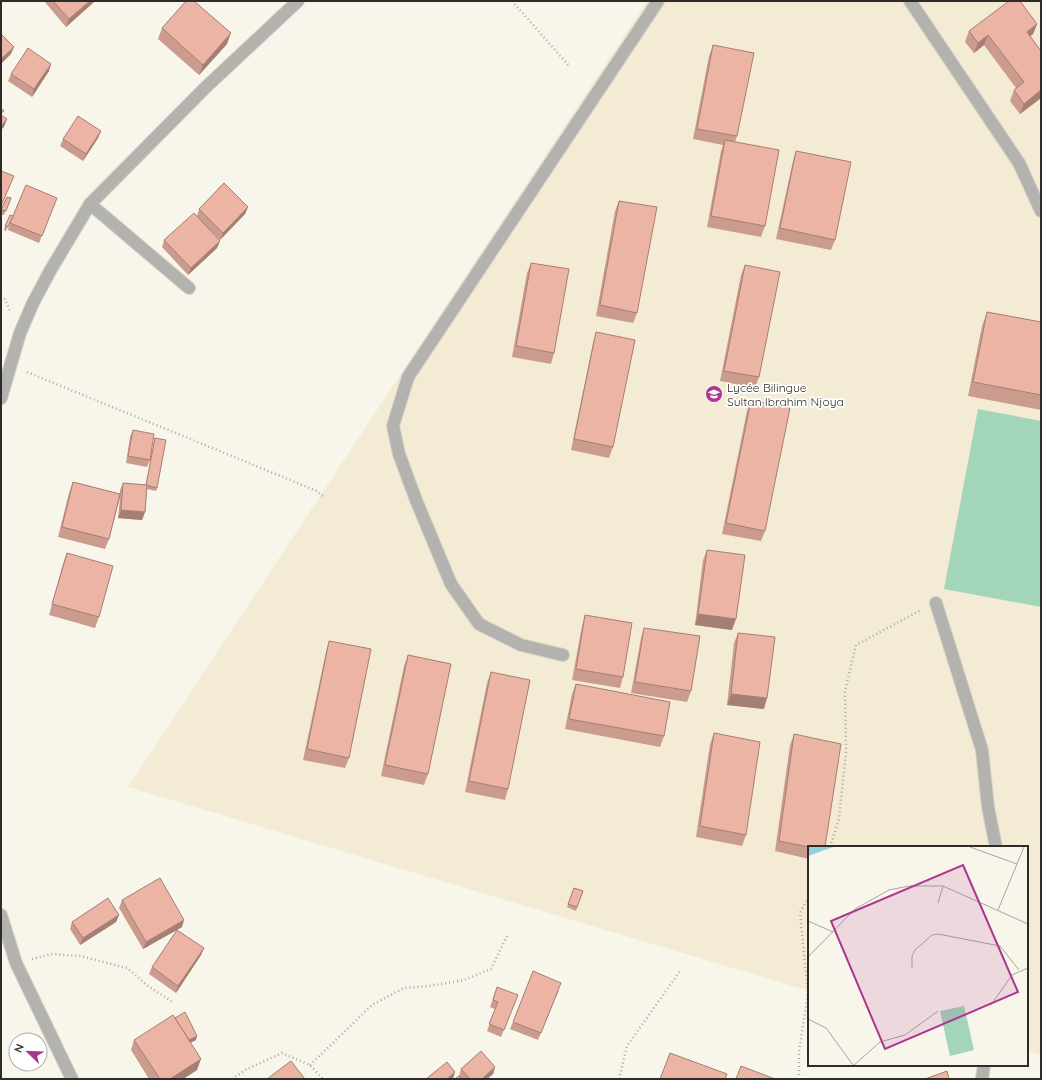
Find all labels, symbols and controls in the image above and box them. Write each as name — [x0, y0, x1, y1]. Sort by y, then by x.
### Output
place label: Lycée Bilingue Sultan Ibrahim Njoya — [727, 380, 844, 409]
school or university icon: Lycée Bilingue Sultan Ibrahim Njoya — [704, 384, 724, 404]
inset map — [808, 846, 1028, 1066]
north arrow — [8, 1032, 48, 1072]
text: N — [11, 1042, 27, 1055]

